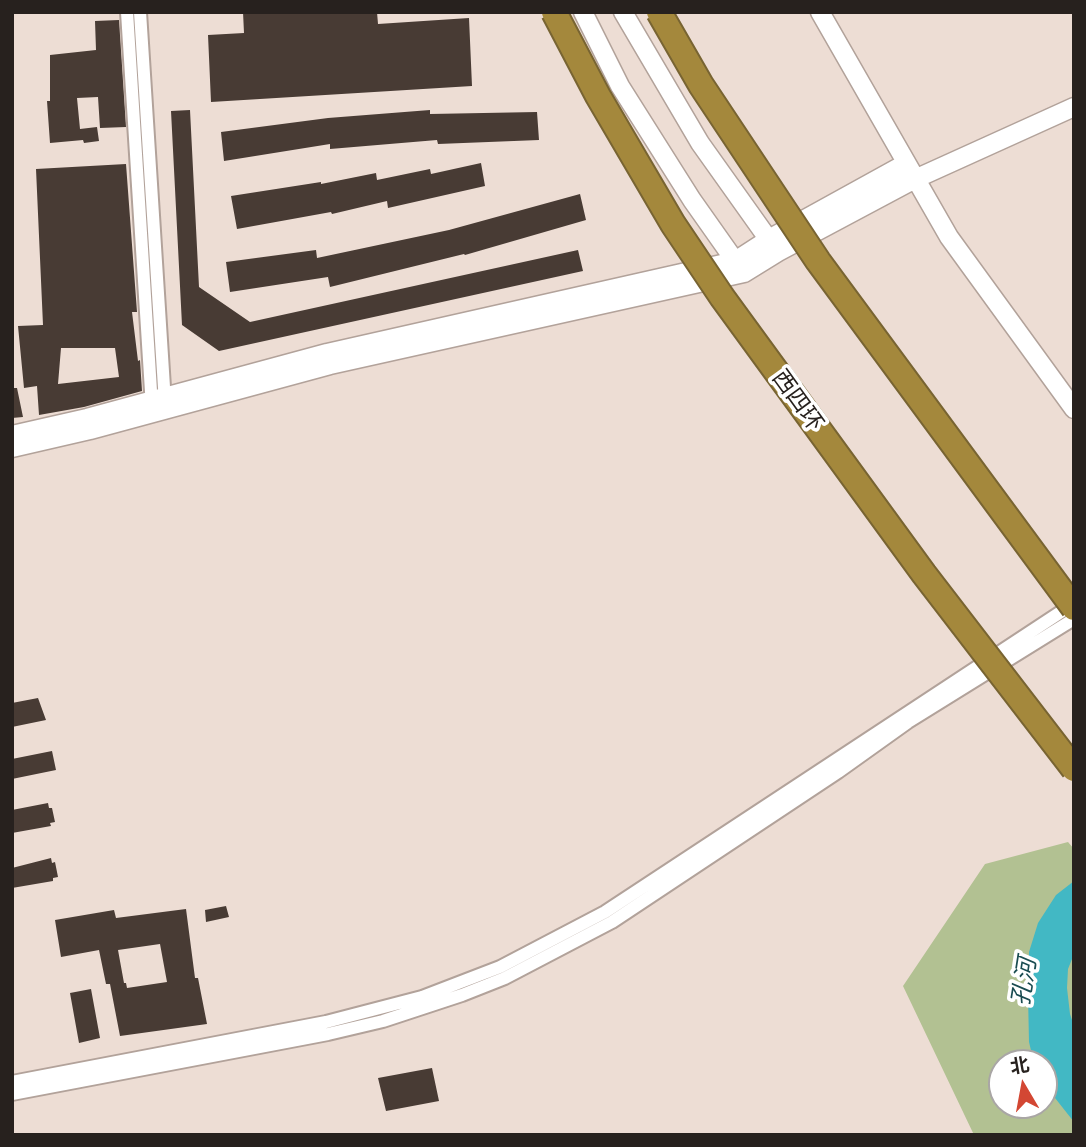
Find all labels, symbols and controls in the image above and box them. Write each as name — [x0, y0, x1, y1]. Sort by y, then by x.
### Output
street label: 西四环 — [766, 365, 828, 437]
water label: 孔河 — [1007, 956, 1043, 1008]
north arrow — [988, 1049, 1058, 1119]
text: 北 — [1008, 1052, 1031, 1079]

